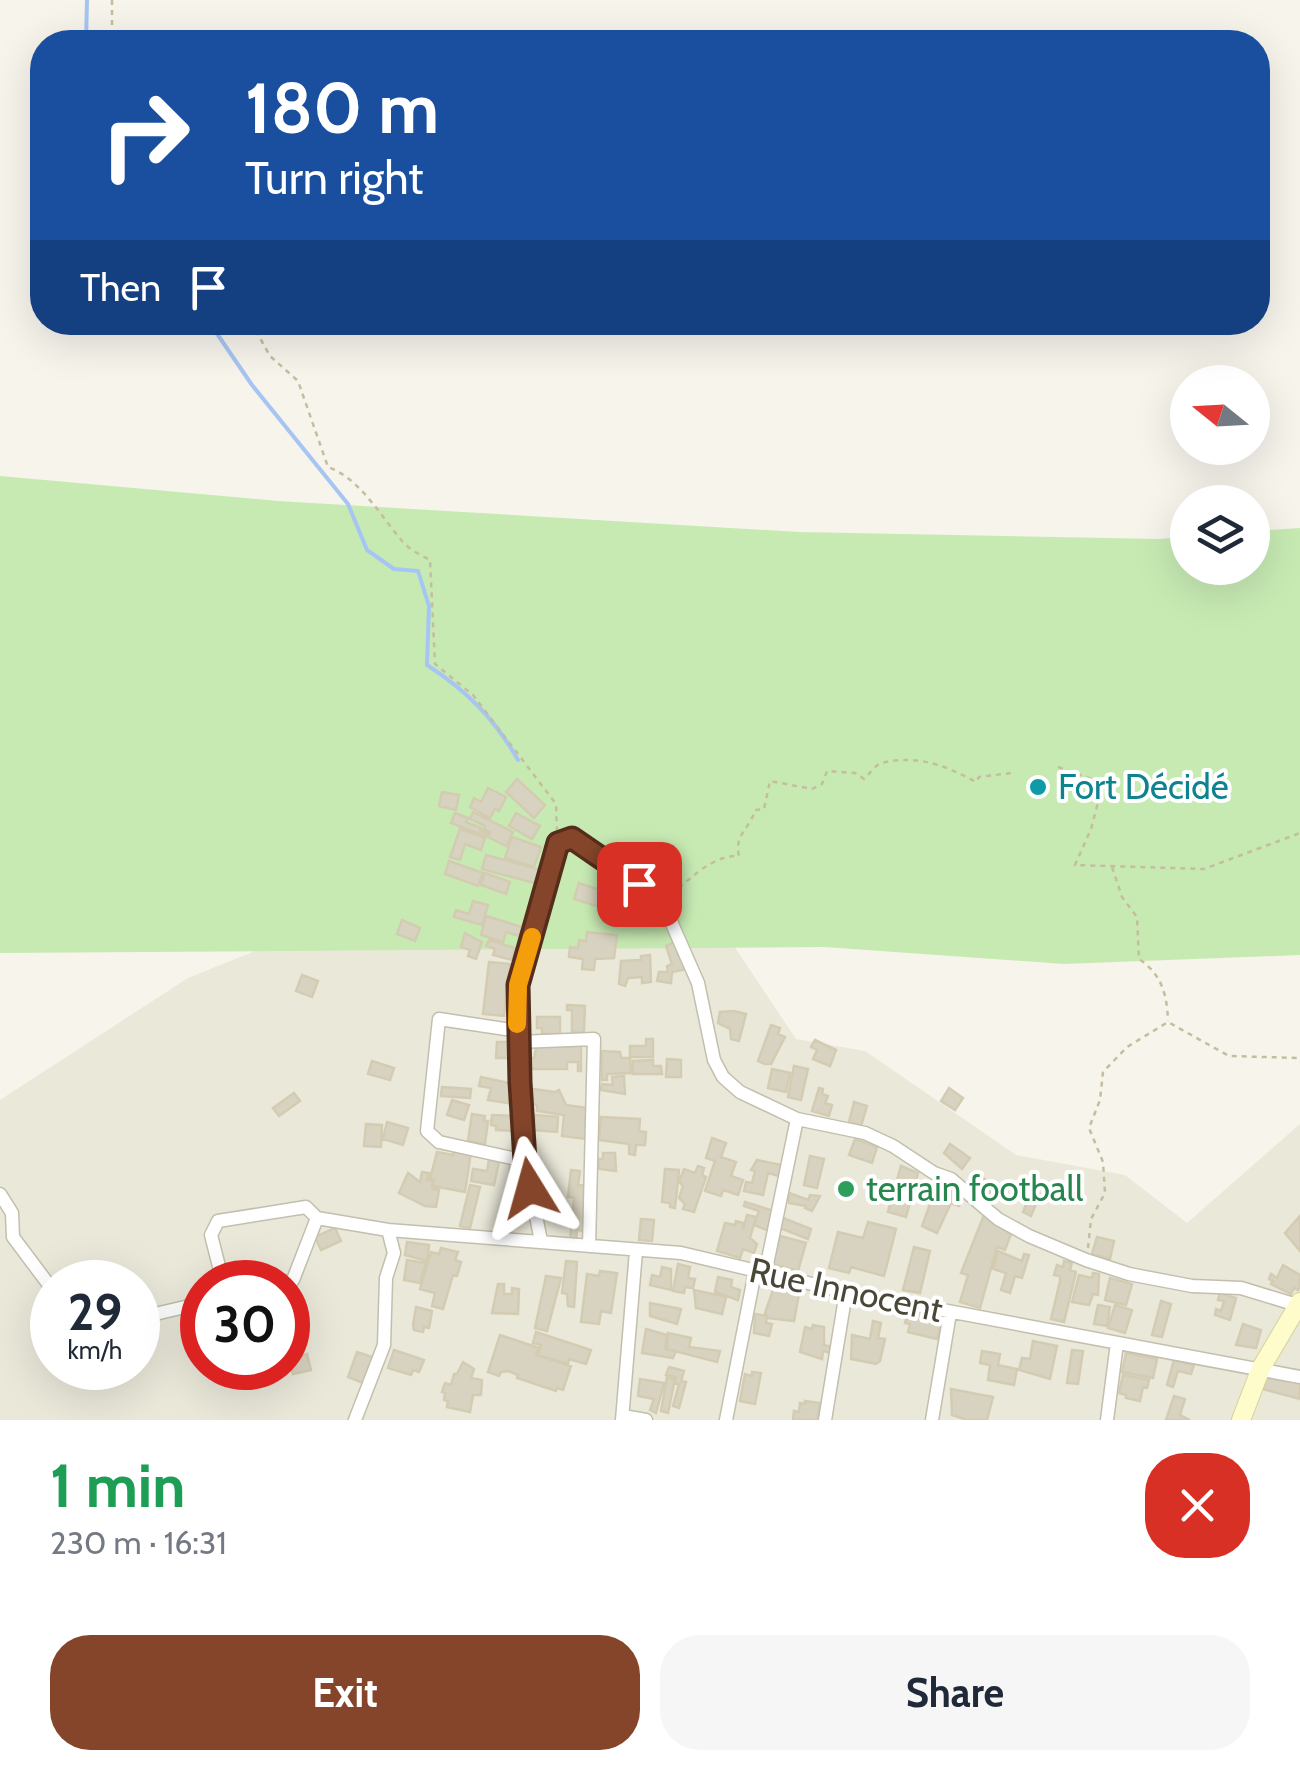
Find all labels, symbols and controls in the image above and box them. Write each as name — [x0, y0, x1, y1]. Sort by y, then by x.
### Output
text: 180 m — [245, 65, 439, 151]
icon: right — [80, 70, 210, 200]
text: Turn right — [245, 151, 424, 205]
icon: arrive — [181, 260, 236, 315]
text: Then — [80, 264, 161, 311]
north arrow — [1170, 365, 1270, 465]
map controls — [1170, 365, 1270, 585]
button: layers — [1170, 485, 1270, 585]
place label: Fort Décidé — [1058, 765, 1229, 808]
marker: Fort Décidé — [1027, 776, 1049, 798]
pin — [597, 842, 682, 927]
icon: arrive — [612, 857, 667, 912]
position arrow — [478, 1136, 582, 1240]
place label: terrain football — [866, 1167, 1084, 1210]
marker: terrain football — [835, 1178, 857, 1200]
street label: Rue Innocent — [746, 1248, 947, 1331]
speed limit sign: 30 — [180, 1260, 310, 1390]
text: 29 — [68, 1282, 122, 1343]
text: km/h — [68, 1335, 122, 1365]
text: 1 min — [50, 1449, 185, 1522]
button: close — [1145, 1453, 1250, 1558]
text: 230 m · 16:31 — [50, 1523, 227, 1562]
button: Exit — [50, 1635, 640, 1750]
button: Share — [660, 1635, 1250, 1750]

